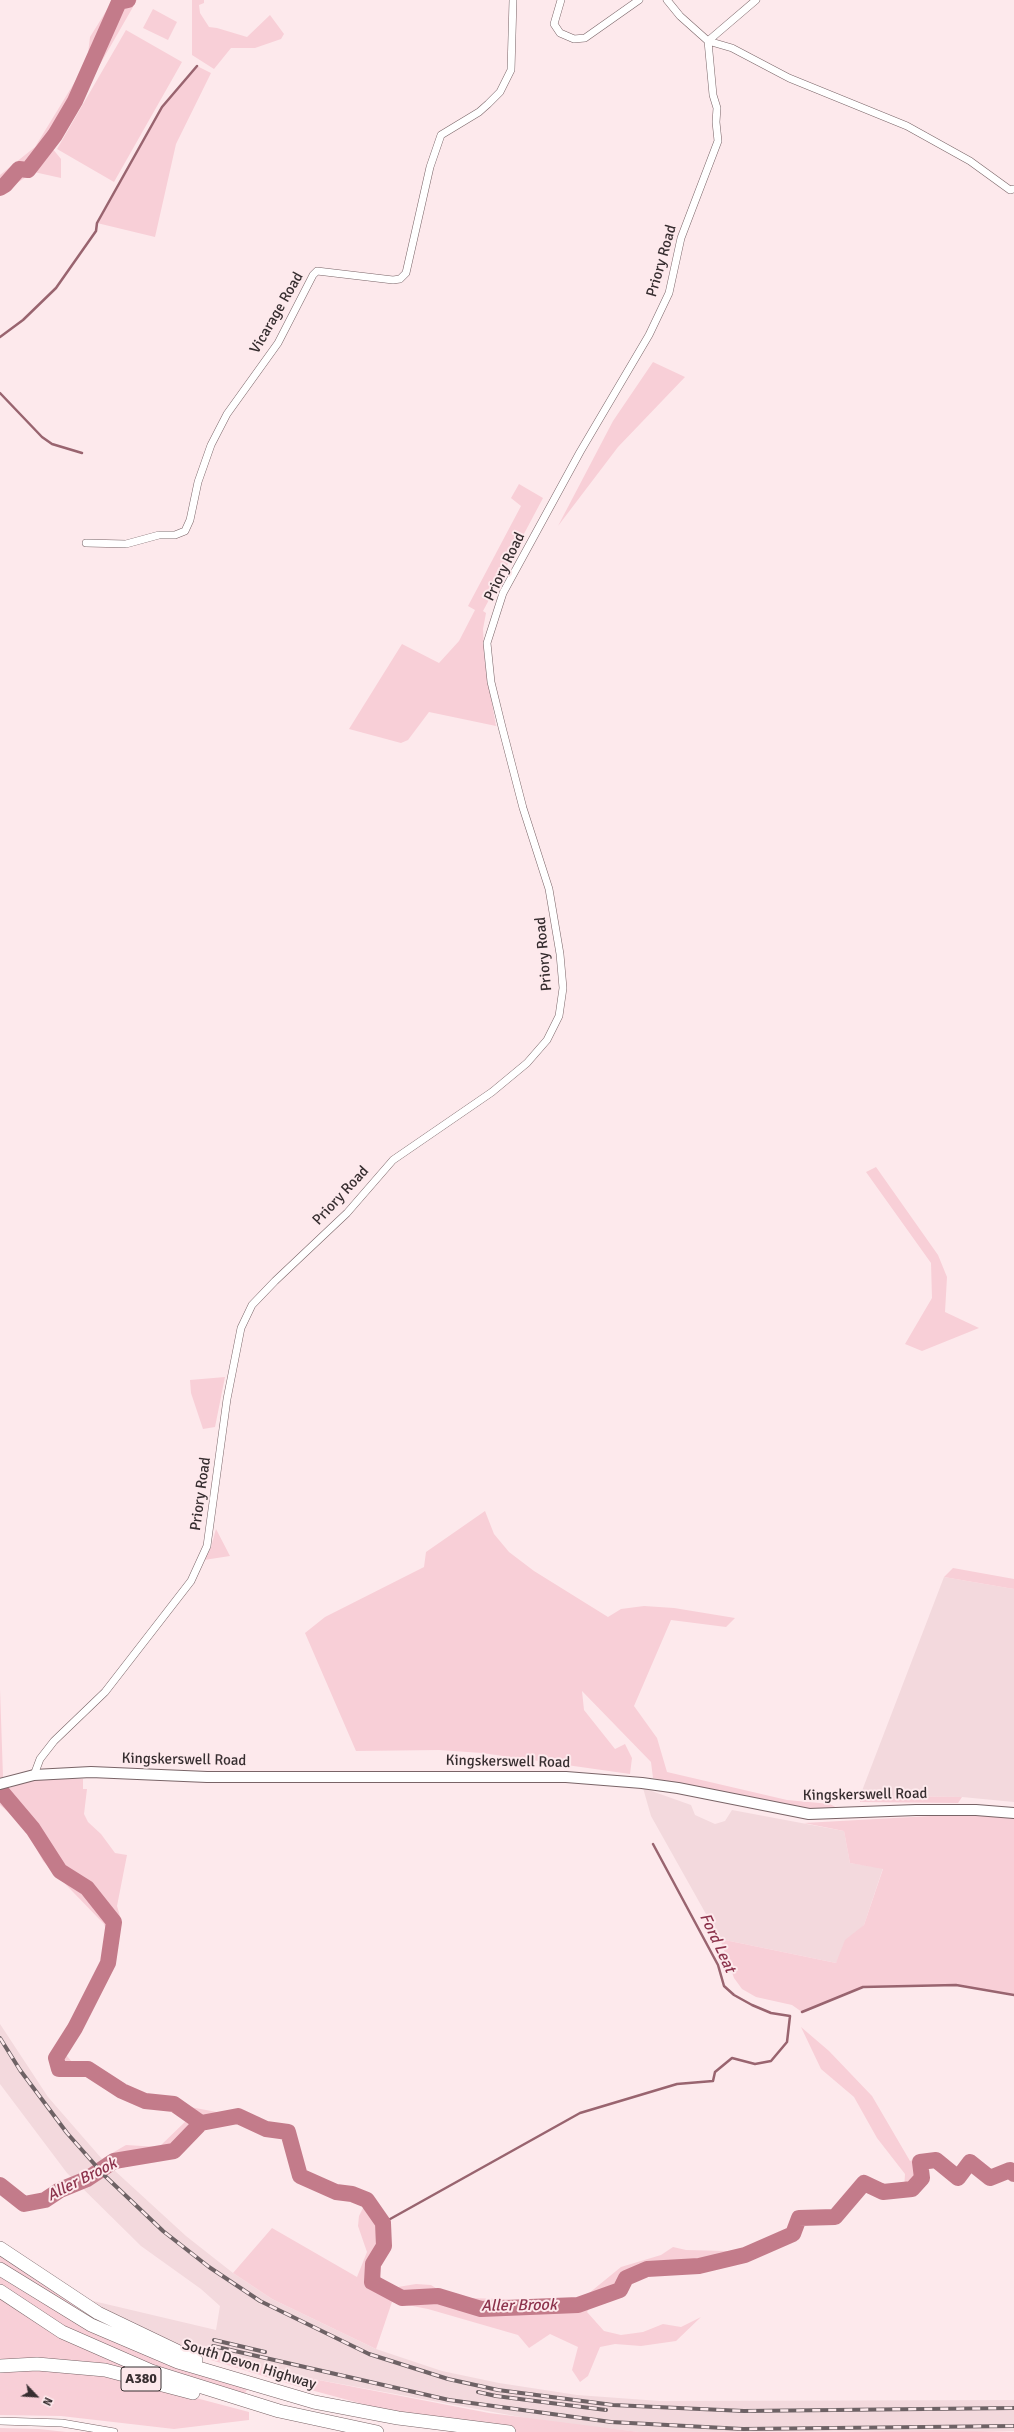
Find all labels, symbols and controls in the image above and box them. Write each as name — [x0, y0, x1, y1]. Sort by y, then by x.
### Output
street label: Priory Road — [643, 223, 681, 299]
street label: Vicarage Road — [246, 269, 308, 357]
street label: Priory Road — [481, 530, 529, 604]
street label: Priory Road — [532, 916, 556, 992]
street label: Priory Road — [309, 1163, 373, 1229]
street label: Priory Road — [187, 1456, 215, 1532]
street label: Kingskerswell Road — [122, 1750, 246, 1770]
street label: Kingskerswell Road — [446, 1752, 570, 1772]
street label: Kingskerswell Road — [803, 1785, 927, 1805]
water label: Ford Leat — [695, 1910, 739, 1976]
water label: Aller Brook — [44, 2154, 120, 2206]
water label: Aller Brook — [481, 2296, 557, 2316]
street label: South Devon Highway — [180, 2336, 318, 2394]
road number: A380 — [121, 2367, 161, 2391]
north arrow — [16, 2376, 56, 2416]
text: N — [40, 2395, 55, 2407]

